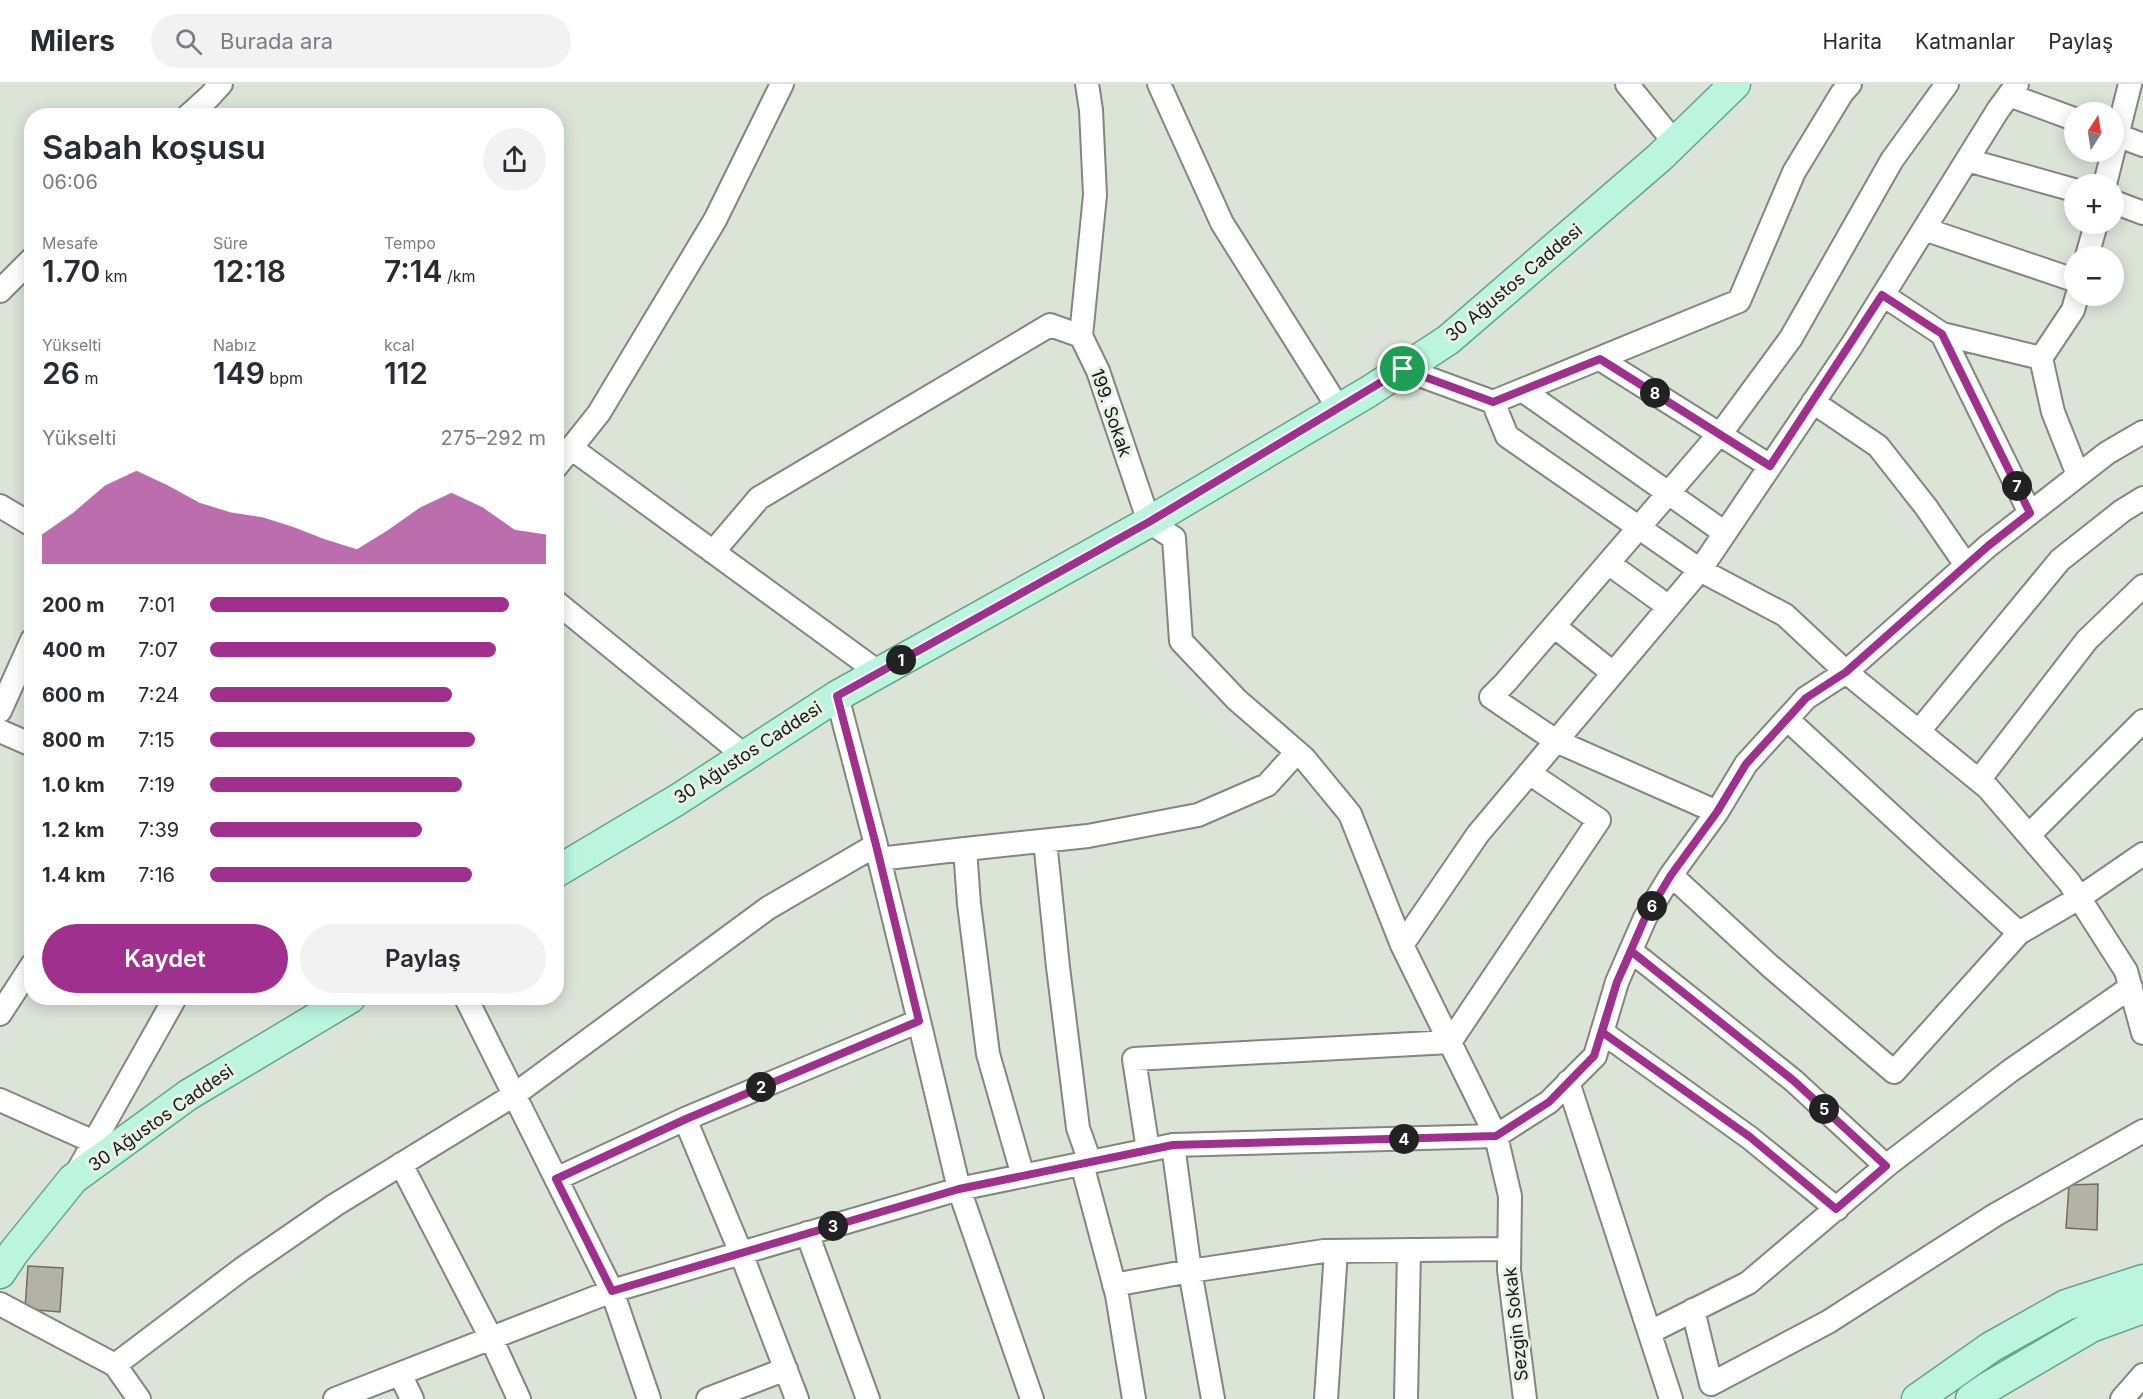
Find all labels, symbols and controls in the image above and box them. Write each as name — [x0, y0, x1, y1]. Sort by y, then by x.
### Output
search box — [151, 14, 571, 68]
text: Milers — [30, 24, 115, 58]
icon: search — [172, 25, 205, 58]
text: Burada ara — [220, 28, 333, 54]
text: Harita — [1823, 29, 1882, 54]
text: Katmanlar — [1915, 29, 2015, 54]
text: Paylaş — [2048, 29, 2113, 54]
north arrow — [2064, 102, 2124, 162]
map controls — [2064, 102, 2124, 306]
text: Sabah koşusu — [42, 127, 266, 167]
button: share — [483, 128, 546, 191]
text: 06:06 — [42, 170, 98, 194]
button: + — [2064, 174, 2124, 234]
street label: 30 Ağustos Caddesi — [1441, 219, 1586, 346]
text: Mesafe — [42, 233, 98, 253]
text: Süre — [213, 233, 248, 253]
text: Tempo — [384, 233, 436, 253]
button: − — [2064, 246, 2124, 306]
text: 1.70 — [42, 253, 100, 289]
text: 12:18 — [213, 253, 286, 289]
text: 7:14 — [384, 253, 443, 289]
text: km — [100, 266, 128, 286]
text: /km — [443, 266, 476, 286]
text: Yükselti — [42, 335, 101, 355]
text: Nabız — [213, 335, 257, 355]
text: kcal — [384, 335, 415, 355]
pin — [1377, 343, 1428, 394]
icon: arrive — [1386, 352, 1419, 385]
text: 26 — [42, 355, 80, 391]
text: 149 — [213, 355, 265, 391]
text: 112 — [384, 355, 428, 391]
street label: 199. Sokak — [1087, 366, 1136, 460]
text: m — [80, 368, 98, 388]
text: bpm — [265, 368, 303, 388]
pin: 8 — [1640, 378, 1670, 408]
text: 8 — [1650, 383, 1660, 403]
text: Yükselti — [42, 426, 116, 450]
text: 275–292 m — [441, 426, 546, 450]
pin: 7 — [2002, 471, 2032, 501]
text: 7 — [2012, 476, 2022, 496]
text: 200 m — [42, 593, 105, 617]
text: 7:01 — [138, 593, 175, 617]
text: 400 m — [42, 638, 106, 662]
text: 7:07 — [138, 638, 178, 662]
pin: 1 — [886, 645, 916, 675]
text: 1 — [898, 650, 904, 670]
text: 600 m — [42, 683, 105, 707]
text: 7:24 — [138, 683, 179, 707]
street label: 30 Ağustos Caddesi — [670, 697, 826, 808]
text: 800 m — [42, 728, 105, 752]
text: 7:15 — [138, 728, 175, 752]
text: 1.0 km — [42, 773, 105, 797]
text: 7:19 — [138, 773, 175, 797]
text: 1.2 km — [42, 818, 105, 842]
text: 7:39 — [138, 818, 179, 842]
text: 1.4 km — [42, 863, 105, 887]
text: 7:16 — [138, 863, 175, 887]
pin: 6 — [1637, 891, 1667, 921]
text: 6 — [1647, 896, 1657, 916]
button: Kaydet — [42, 924, 288, 993]
button: Paylaş — [300, 924, 546, 993]
street label: 30 Ağustos Caddesi — [84, 1060, 237, 1175]
pin: 2 — [746, 1072, 776, 1102]
text: 2 — [756, 1077, 766, 1097]
pin: 5 — [1809, 1094, 1839, 1124]
text: 5 — [1819, 1099, 1829, 1119]
pin: 4 — [1389, 1124, 1419, 1154]
text: 4 — [1399, 1129, 1409, 1149]
pin: 3 — [818, 1211, 848, 1241]
text: 3 — [828, 1216, 838, 1236]
street label: Sezgin Sokak — [1499, 1266, 1532, 1382]

